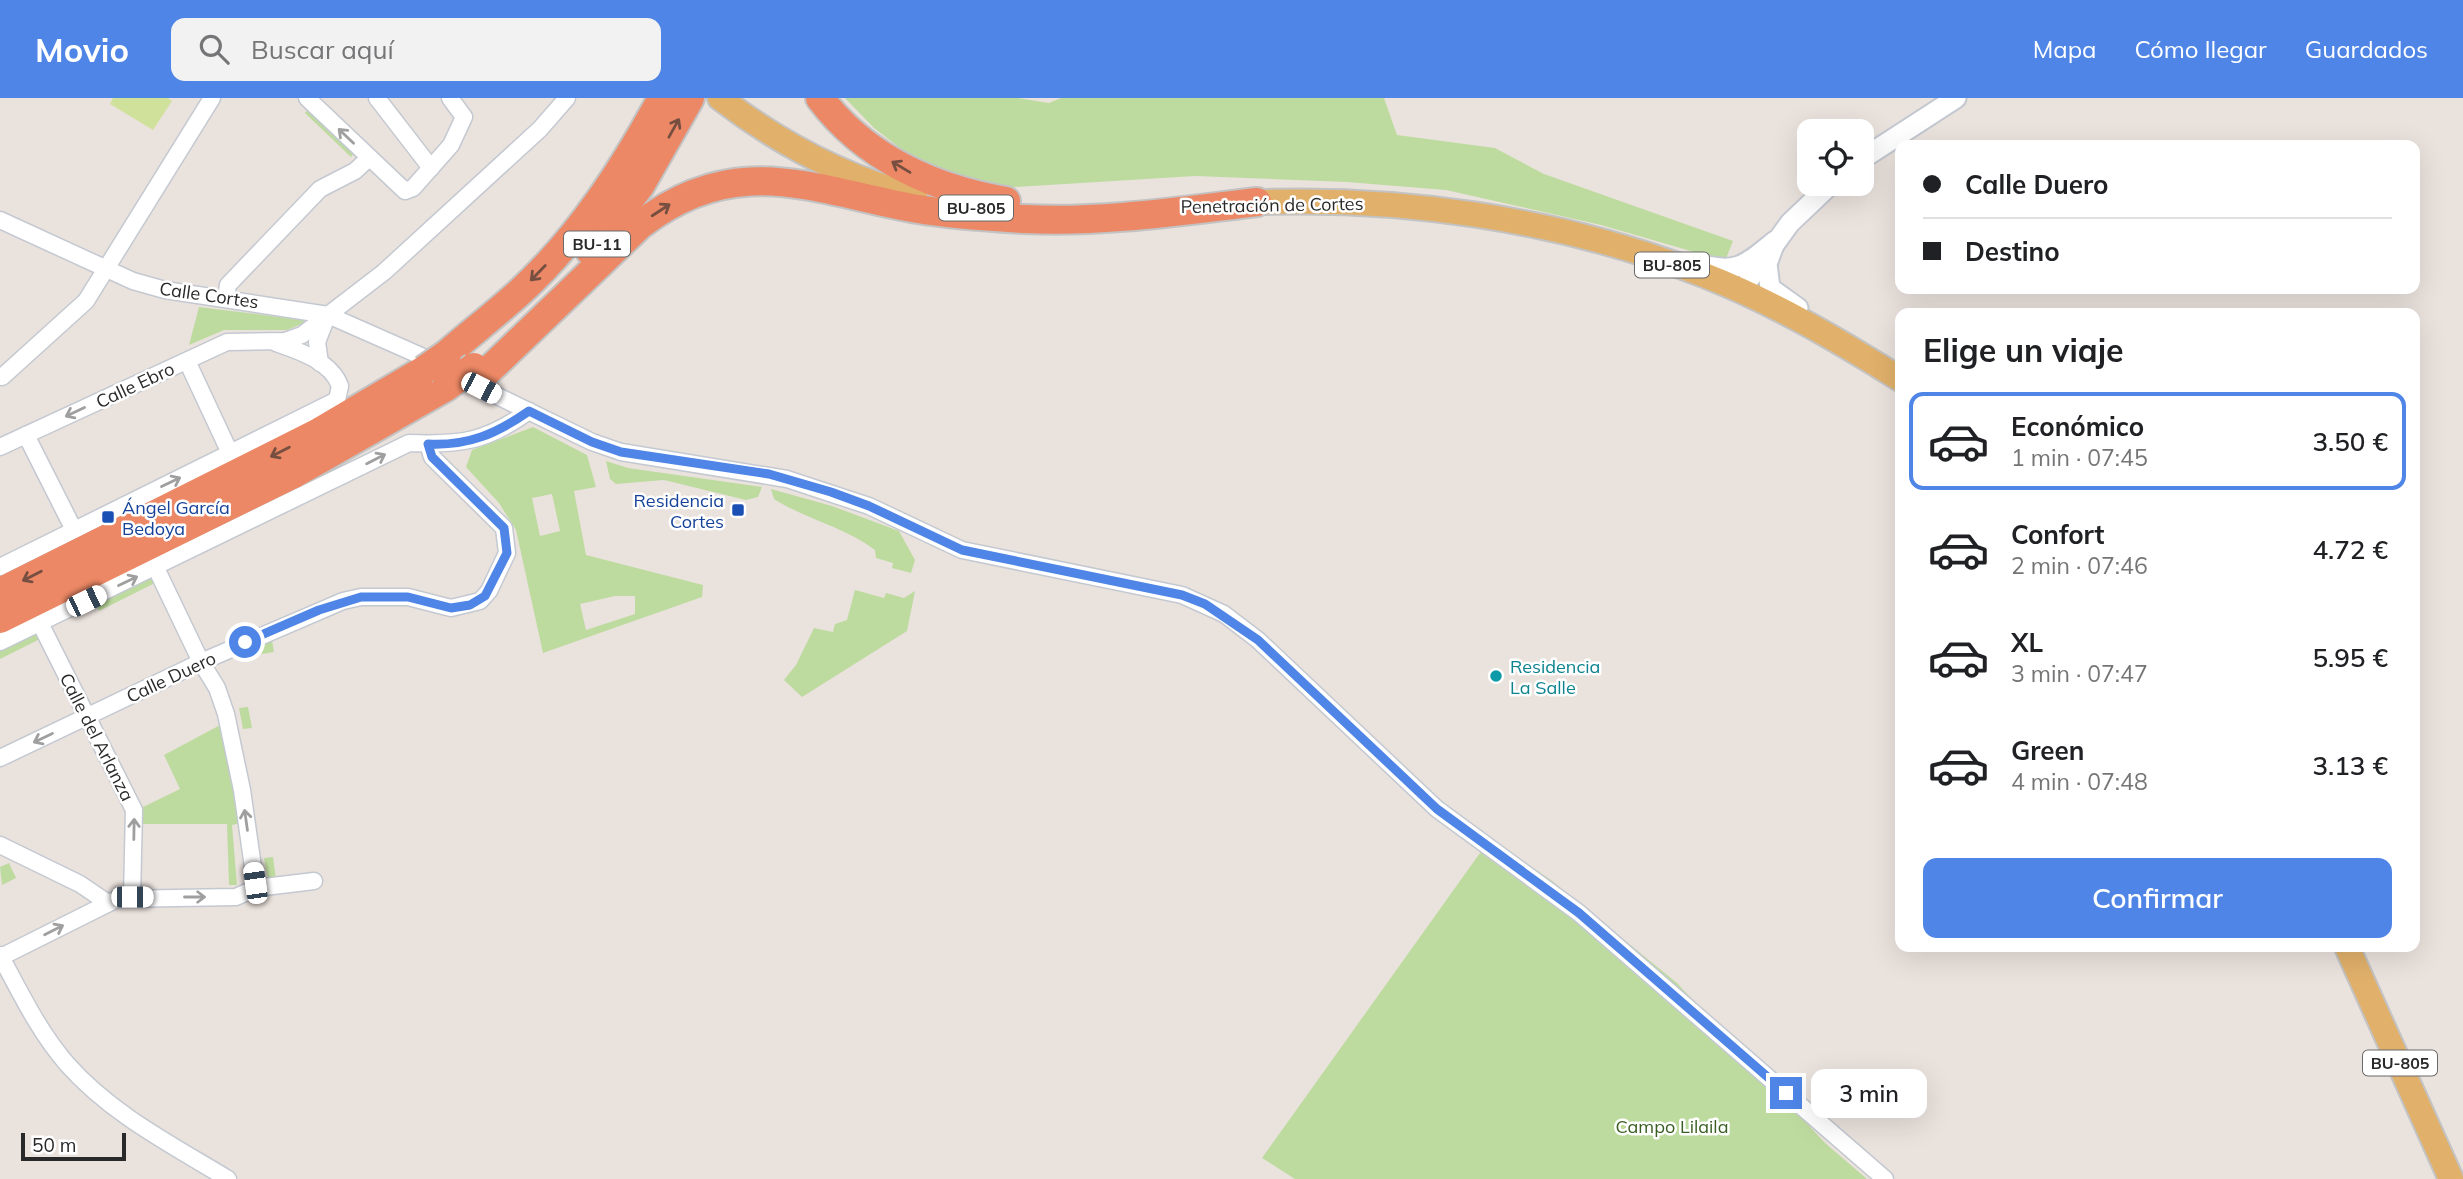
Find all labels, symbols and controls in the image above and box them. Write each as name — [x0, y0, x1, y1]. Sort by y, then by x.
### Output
search box — [171, 18, 661, 81]
text: Movio — [35, 29, 129, 70]
icon: search — [195, 30, 233, 68]
text: Buscar aquí — [251, 33, 394, 66]
text: Mapa — [2033, 34, 2096, 64]
text: Cómo llegar — [2134, 34, 2267, 64]
text: Guardados — [2305, 34, 2428, 64]
one-way arrow — [668, 118, 681, 139]
map controls — [1797, 119, 1874, 196]
button: locate — [1797, 119, 1874, 196]
one-way arrow — [338, 127, 355, 144]
one-way arrow — [892, 160, 912, 174]
text: Calle Duero — [1965, 168, 2108, 201]
street label: Penetración de Cortes — [1180, 192, 1364, 218]
road number: BU-805 — [939, 195, 1013, 220]
one-way arrow — [651, 203, 670, 218]
road number: BU-11 — [564, 232, 630, 256]
text: Destino — [1965, 235, 2060, 268]
road number: BU-805 — [1635, 252, 1709, 278]
one-way arrow — [530, 265, 547, 282]
street label: Calle Cortes — [158, 277, 260, 313]
text: Elige un viaje — [1923, 330, 2124, 370]
street label: Calle Ebro — [92, 357, 178, 413]
car — [458, 369, 505, 407]
one-way arrow — [65, 406, 86, 420]
icon: car — [1927, 410, 1990, 473]
text: Económico — [2011, 410, 2144, 443]
text: 3.50 € — [2312, 425, 2388, 458]
text: 1 min · 07:45 — [2011, 443, 2148, 472]
one-way arrow — [270, 446, 291, 460]
one-way arrow — [365, 452, 386, 466]
one-way arrow — [160, 474, 181, 488]
place label: Residencia Cortes — [634, 489, 724, 533]
place label: Ángel García Bedoya — [122, 496, 230, 540]
marker: Residencia Cortes — [730, 502, 746, 518]
marker: Ángel García Bedoya — [100, 509, 116, 525]
icon: car — [1927, 518, 1990, 581]
text: Confort — [2011, 518, 2104, 551]
text: 4.72 € — [2312, 533, 2388, 566]
text: 2 min · 07:46 — [2011, 551, 2148, 580]
one-way arrow — [22, 570, 43, 584]
one-way arrow — [117, 574, 138, 587]
car — [63, 582, 110, 620]
route start — [229, 626, 261, 658]
icon: car — [1927, 626, 1990, 689]
text: XL — [2011, 626, 2043, 659]
text: 5.95 € — [2312, 641, 2388, 674]
street label: Calle Duero — [123, 646, 219, 708]
place label: Residencia La Salle — [1510, 655, 1600, 699]
text: 3 min · 07:47 — [2011, 659, 2148, 688]
marker: Residencia La Salle — [1488, 668, 1504, 684]
street label: Calle del Arlanza — [55, 669, 139, 805]
one-way arrow — [33, 731, 54, 745]
icon: car — [1927, 734, 1990, 797]
text: Green — [2011, 734, 2084, 767]
text: 3.13 € — [2312, 749, 2388, 782]
text: 4 min · 07:48 — [2011, 767, 2148, 796]
one-way arrow — [239, 809, 252, 832]
one-way arrow — [127, 818, 140, 841]
button: Confirmar — [1923, 858, 2392, 938]
car — [242, 861, 269, 905]
car — [112, 887, 154, 908]
one-way arrow — [183, 890, 206, 904]
one-way arrow — [44, 923, 64, 937]
road number: BU-805 — [2363, 1051, 2437, 1076]
callout: 3 min — [1810, 1068, 1926, 1118]
route end — [1770, 1077, 1802, 1109]
text: 3 min — [1839, 1079, 1899, 1108]
park label: Campo Lilaila — [1616, 1115, 1728, 1138]
scale bar — [21, 1130, 126, 1162]
text: 50 m — [32, 1133, 76, 1157]

